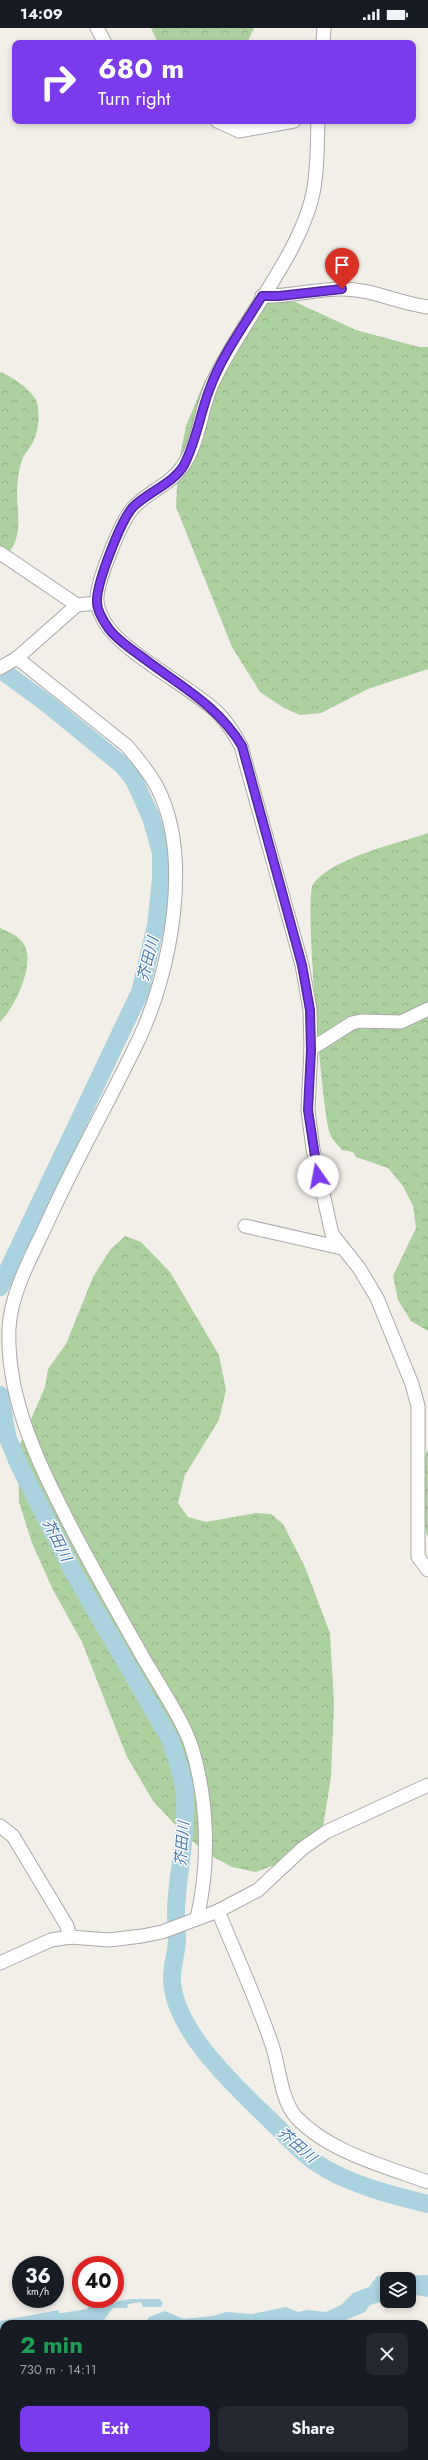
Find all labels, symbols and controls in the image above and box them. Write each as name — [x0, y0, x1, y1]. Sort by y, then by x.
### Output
text: 14:09 — [20, 3, 63, 25]
text: 680 m — [98, 48, 184, 89]
icon: right — [32, 56, 84, 108]
text: Turn right — [98, 86, 170, 112]
pin — [325, 248, 359, 289]
icon: arrive — [331, 254, 353, 276]
water label: 芥田川 — [132, 933, 165, 984]
position arrow — [297, 1155, 339, 1197]
water label: 芥田川 — [37, 1515, 78, 1567]
water label: 芥田川 — [169, 1819, 195, 1867]
water label: 芥田川 — [273, 2122, 323, 2169]
speed limit sign: 40 — [72, 2256, 124, 2308]
text: 36 — [25, 2262, 51, 2291]
map controls — [380, 2272, 416, 2308]
button: layers — [380, 2272, 416, 2308]
text: km/h — [27, 2284, 49, 2299]
text: 2 min — [20, 2327, 83, 2362]
button: close — [366, 2333, 408, 2375]
text: 730 m · 14:11 — [20, 2360, 97, 2379]
button: Exit — [20, 2406, 210, 2452]
button: Share — [218, 2406, 408, 2452]

